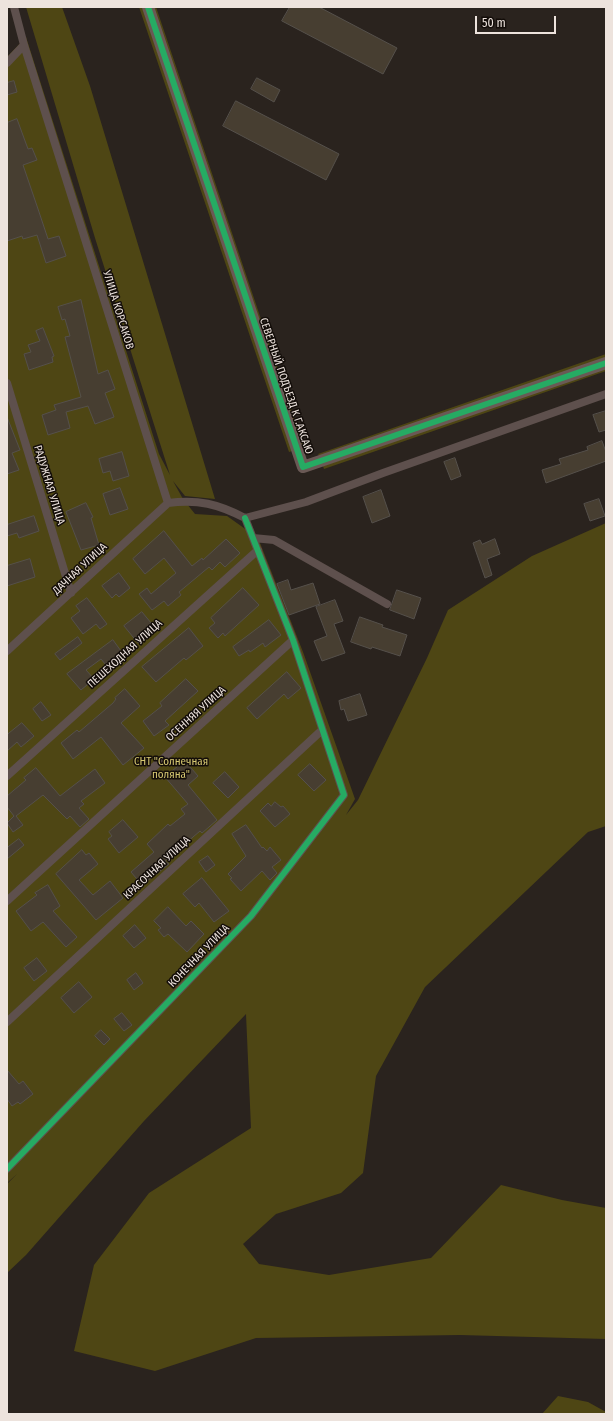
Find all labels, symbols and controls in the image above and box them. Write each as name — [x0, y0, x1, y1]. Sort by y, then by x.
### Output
scale bar — [477, 8, 558, 34]
text: 50 m — [482, 16, 506, 30]
street label: УЛИЦА КОРСАКОВ — [100, 269, 136, 351]
street label: СЕВЕРНЫЙ ПОДЪЕЗД К Г.АКСАЮ — [256, 316, 316, 456]
street label: РАДУЖНАЯ УЛИЦА — [31, 444, 67, 526]
street label: ДАЧНАЯ УЛИЦА — [50, 541, 110, 597]
street label: ПЕШЕХОДНАЯ УЛИЦА — [85, 617, 165, 691]
street label: ОСЕННЯЯ УЛИЦА — [163, 684, 229, 744]
park label: СНТ "Солнечная поляна" — [134, 755, 208, 781]
street label: КРАСОЧНАЯ УЛИЦА — [121, 834, 193, 902]
street label: КОНЕЧНАЯ УЛИЦА — [166, 922, 232, 990]

